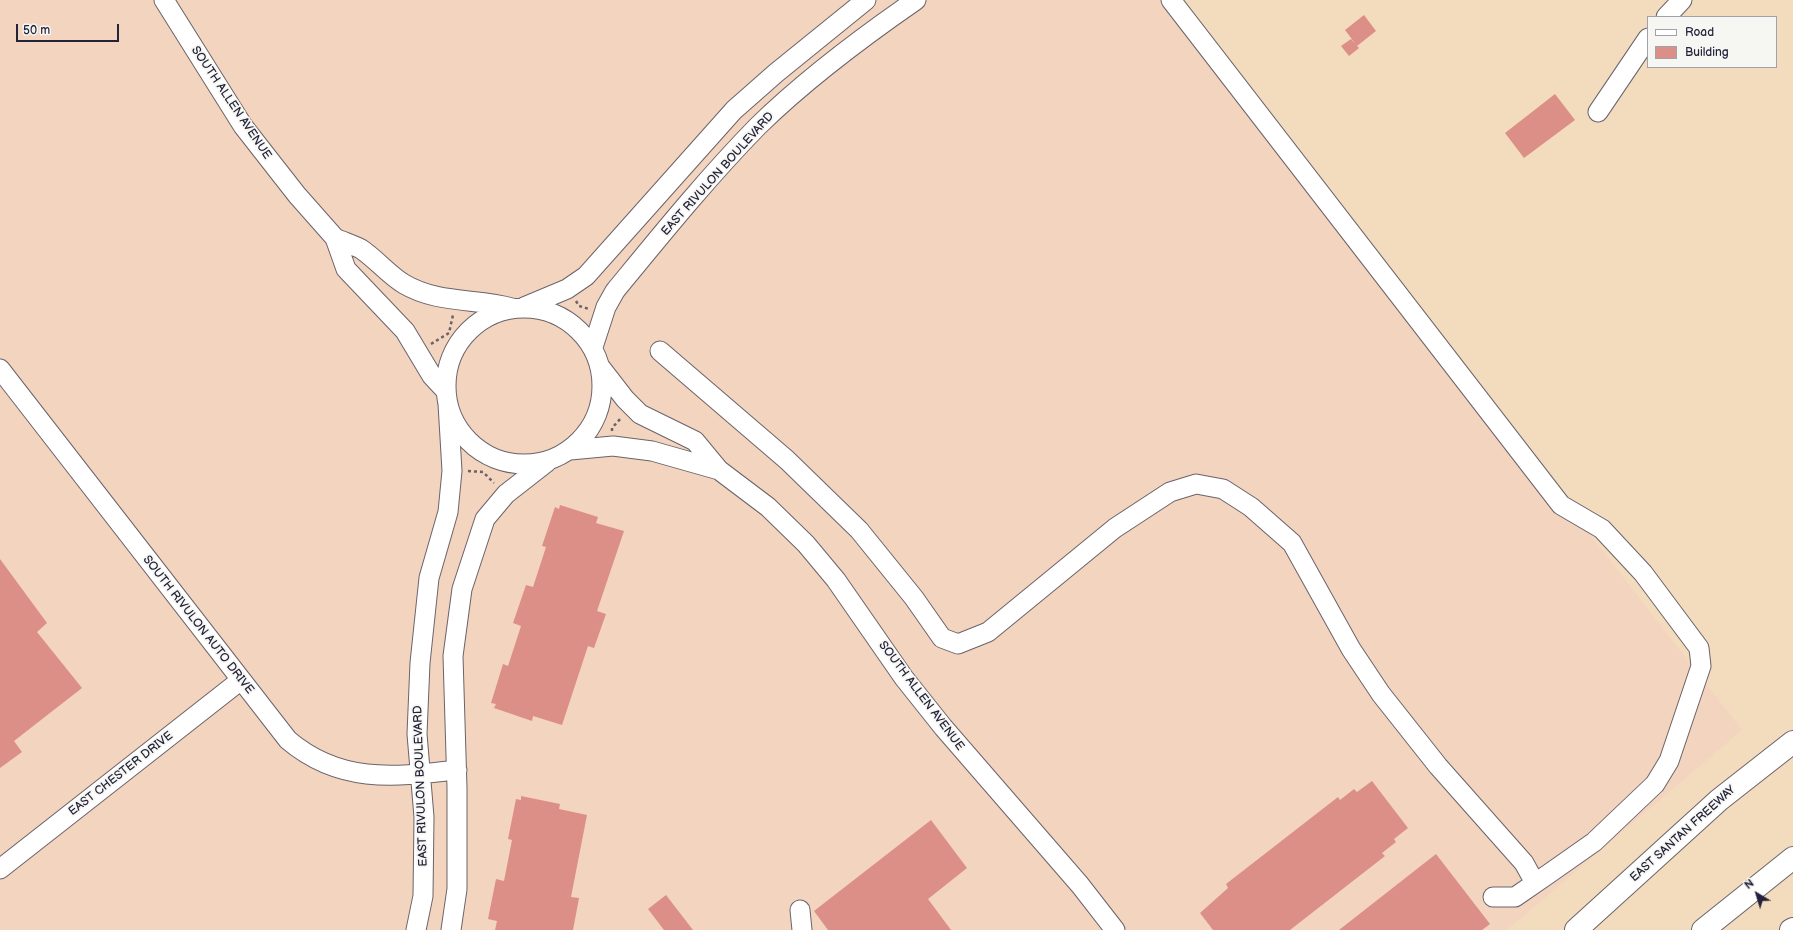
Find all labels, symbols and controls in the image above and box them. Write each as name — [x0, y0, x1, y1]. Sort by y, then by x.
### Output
scale bar — [18, 16, 121, 42]
legend — [1647, 16, 1777, 68]
text: 50 m — [23, 23, 50, 38]
text: Road — [1685, 25, 1714, 40]
street label: SOUTH ALLEN AVENUE — [188, 44, 274, 162]
text: Building — [1685, 45, 1729, 60]
street label: EAST RIVULON BOULEVARD — [659, 109, 777, 239]
street label: SOUTH RIVULON AUTO DRIVE — [139, 553, 257, 697]
street label: SOUTH ALLEN AVENUE — [875, 639, 967, 753]
street label: EAST RIVULON BOULEVARD — [411, 705, 431, 867]
street label: EAST CHESTER DRIVE — [66, 729, 176, 819]
street label: EAST SANTAN FREEWAY — [1627, 783, 1739, 885]
north arrow — [1737, 874, 1777, 914]
text: N — [1742, 876, 1757, 892]

